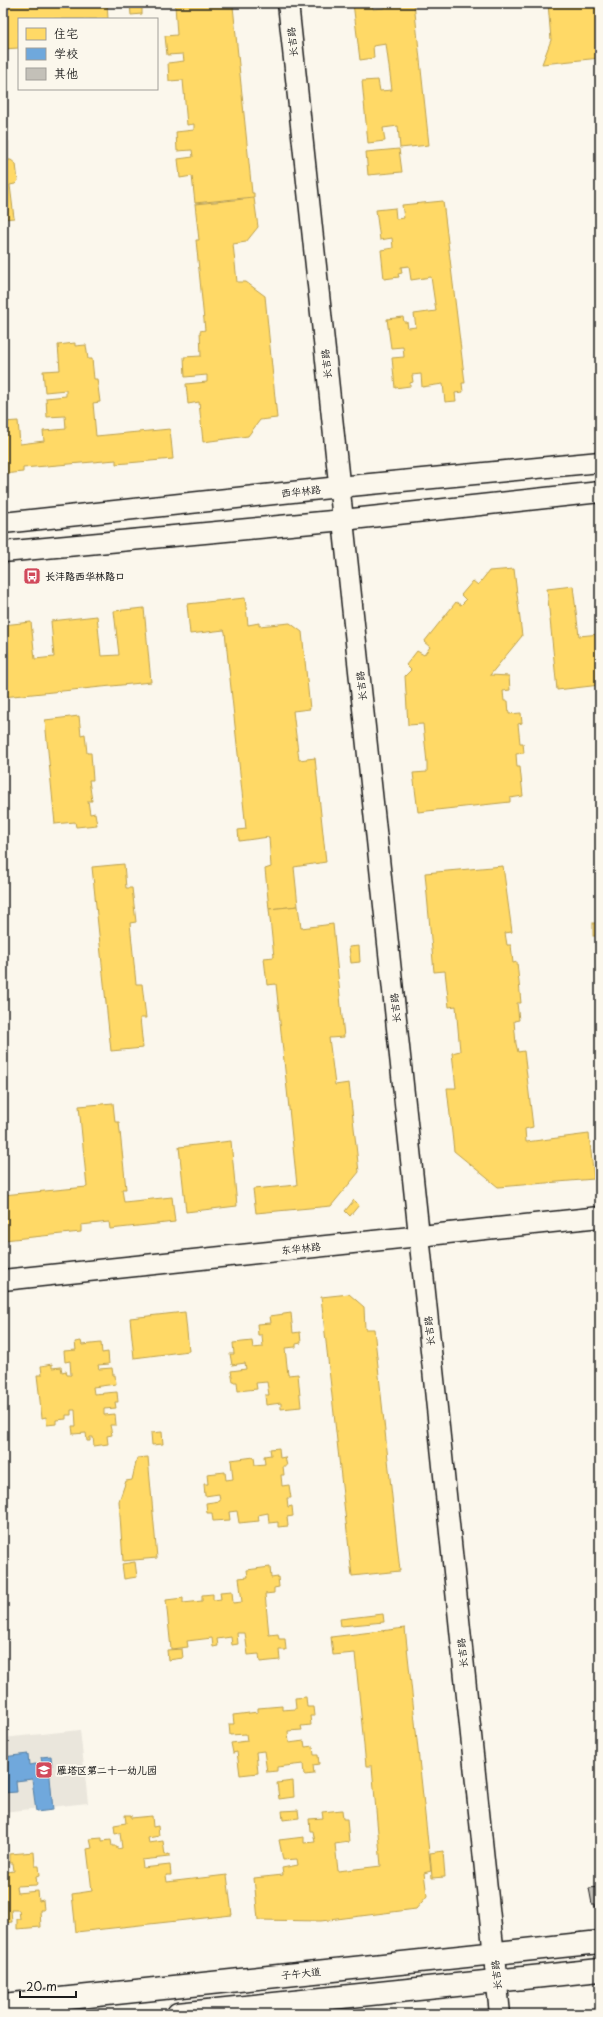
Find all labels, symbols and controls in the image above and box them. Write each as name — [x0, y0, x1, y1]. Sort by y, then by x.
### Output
legend — [18, 18, 158, 90]
text: 住宅 — [54, 24, 78, 42]
street label: 长吉路 — [282, 26, 301, 58]
text: 学校 — [54, 44, 78, 62]
text: 其他 — [54, 64, 78, 82]
street label: 长吉路 — [316, 348, 335, 380]
street label: 西华林路 — [280, 481, 322, 500]
bus stop icon: 长沣路西华林路口 — [22, 566, 42, 586]
place label: 长沣路西华林路口 — [45, 568, 125, 583]
street label: 长吉路 — [351, 670, 370, 702]
street label: 长吉路 — [385, 992, 404, 1024]
street label: 东华林路 — [280, 1238, 322, 1257]
street label: 长吉路 — [419, 1315, 438, 1347]
street label: 长吉路 — [452, 1637, 471, 1669]
school or university icon: 雁塔区第二十一幼儿园 — [34, 1760, 54, 1780]
place label: 雁塔区第二十一幼儿园 — [57, 1762, 157, 1777]
street label: 长吉路 — [486, 1959, 505, 1991]
street label: 子午大道 — [280, 1963, 322, 1982]
scale bar — [20, 1973, 76, 1999]
text: 20 m — [26, 1977, 57, 1995]

